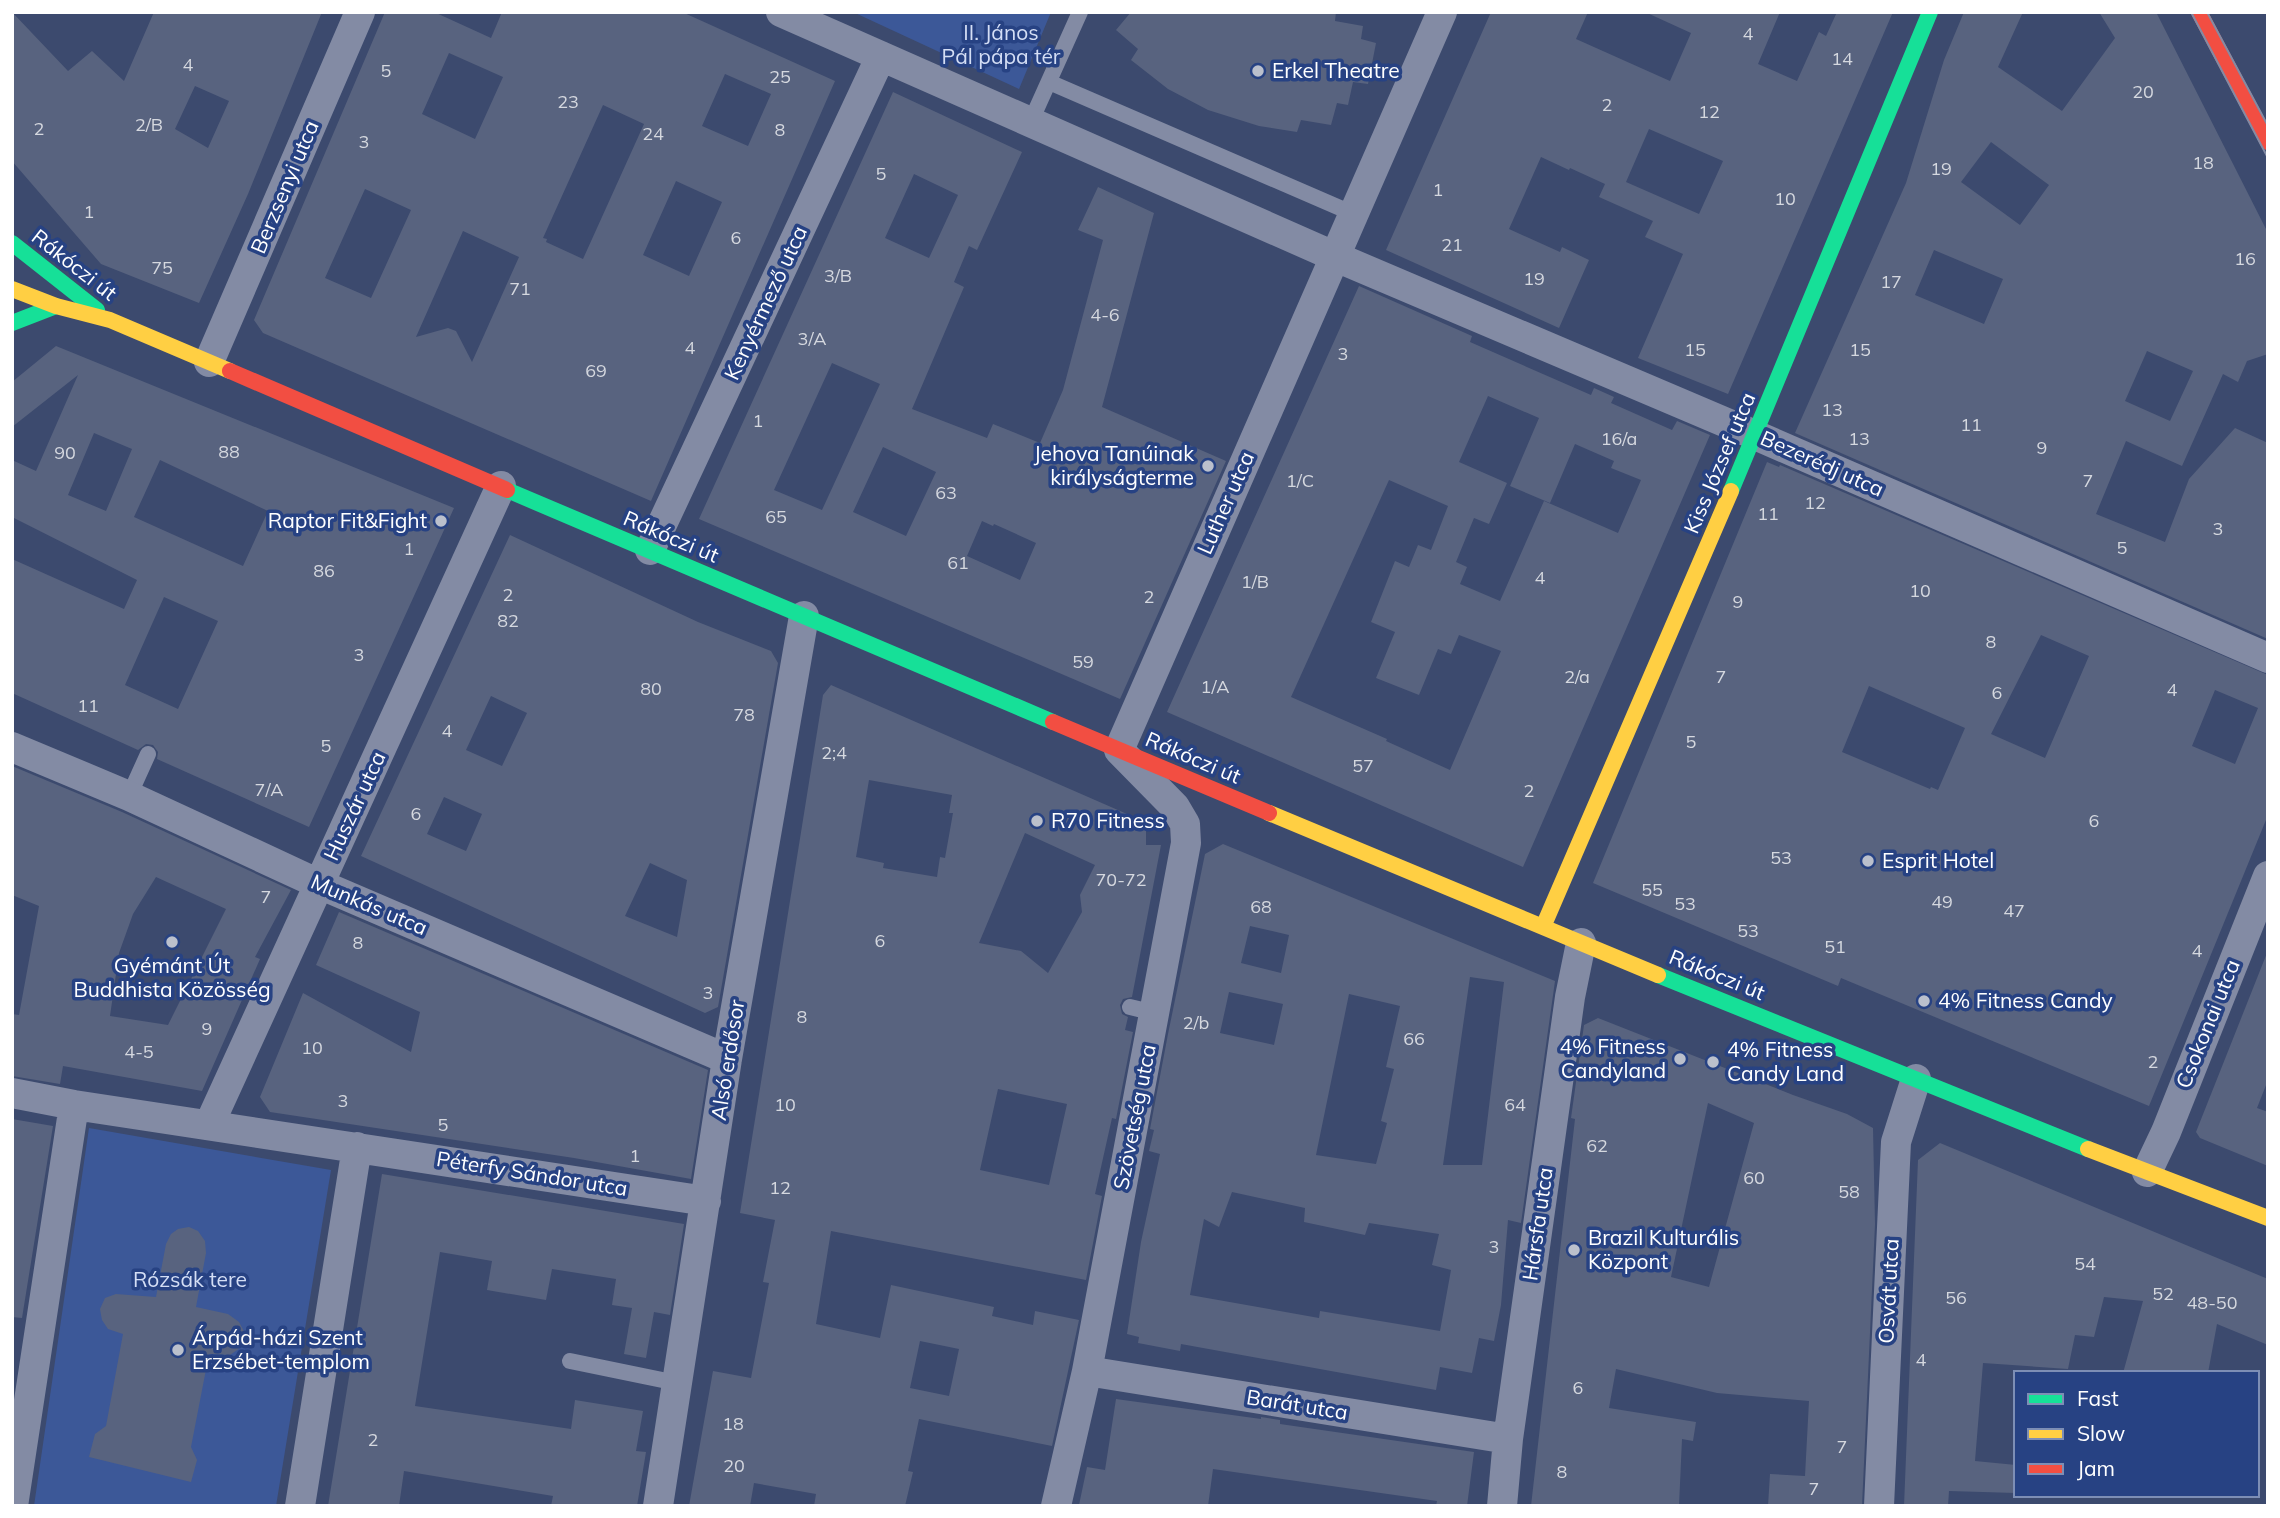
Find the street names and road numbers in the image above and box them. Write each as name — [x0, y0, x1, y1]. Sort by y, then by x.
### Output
street label: Berzsenyi utca — [244, 116, 324, 257]
street label: Kenyérmező utca — [718, 221, 812, 384]
street label: Rákóczi út — [27, 223, 122, 306]
street label: Kiss József utca — [1678, 388, 1761, 537]
street label: Bezerédj utca — [1757, 424, 1888, 502]
street label: Luther utca — [1191, 447, 1259, 558]
street label: Rákóczi út — [620, 504, 723, 568]
street label: Rákóczi út — [1142, 725, 1245, 789]
street label: Huszár utca — [318, 747, 391, 864]
street label: Munkás utca — [307, 868, 432, 940]
street label: Rákóczi út — [1666, 943, 1769, 1005]
street label: Csokonai utca — [2169, 955, 2245, 1092]
street label: Alsó erdősor — [705, 997, 749, 1122]
street label: Szövetség utca — [1107, 1042, 1161, 1192]
street label: Péterfy Sándor utca — [435, 1145, 630, 1201]
street label: Hársfa utca — [1516, 1166, 1558, 1282]
street label: Osvát utca — [1872, 1238, 1904, 1344]
street label: Barát utca — [1245, 1383, 1350, 1425]

